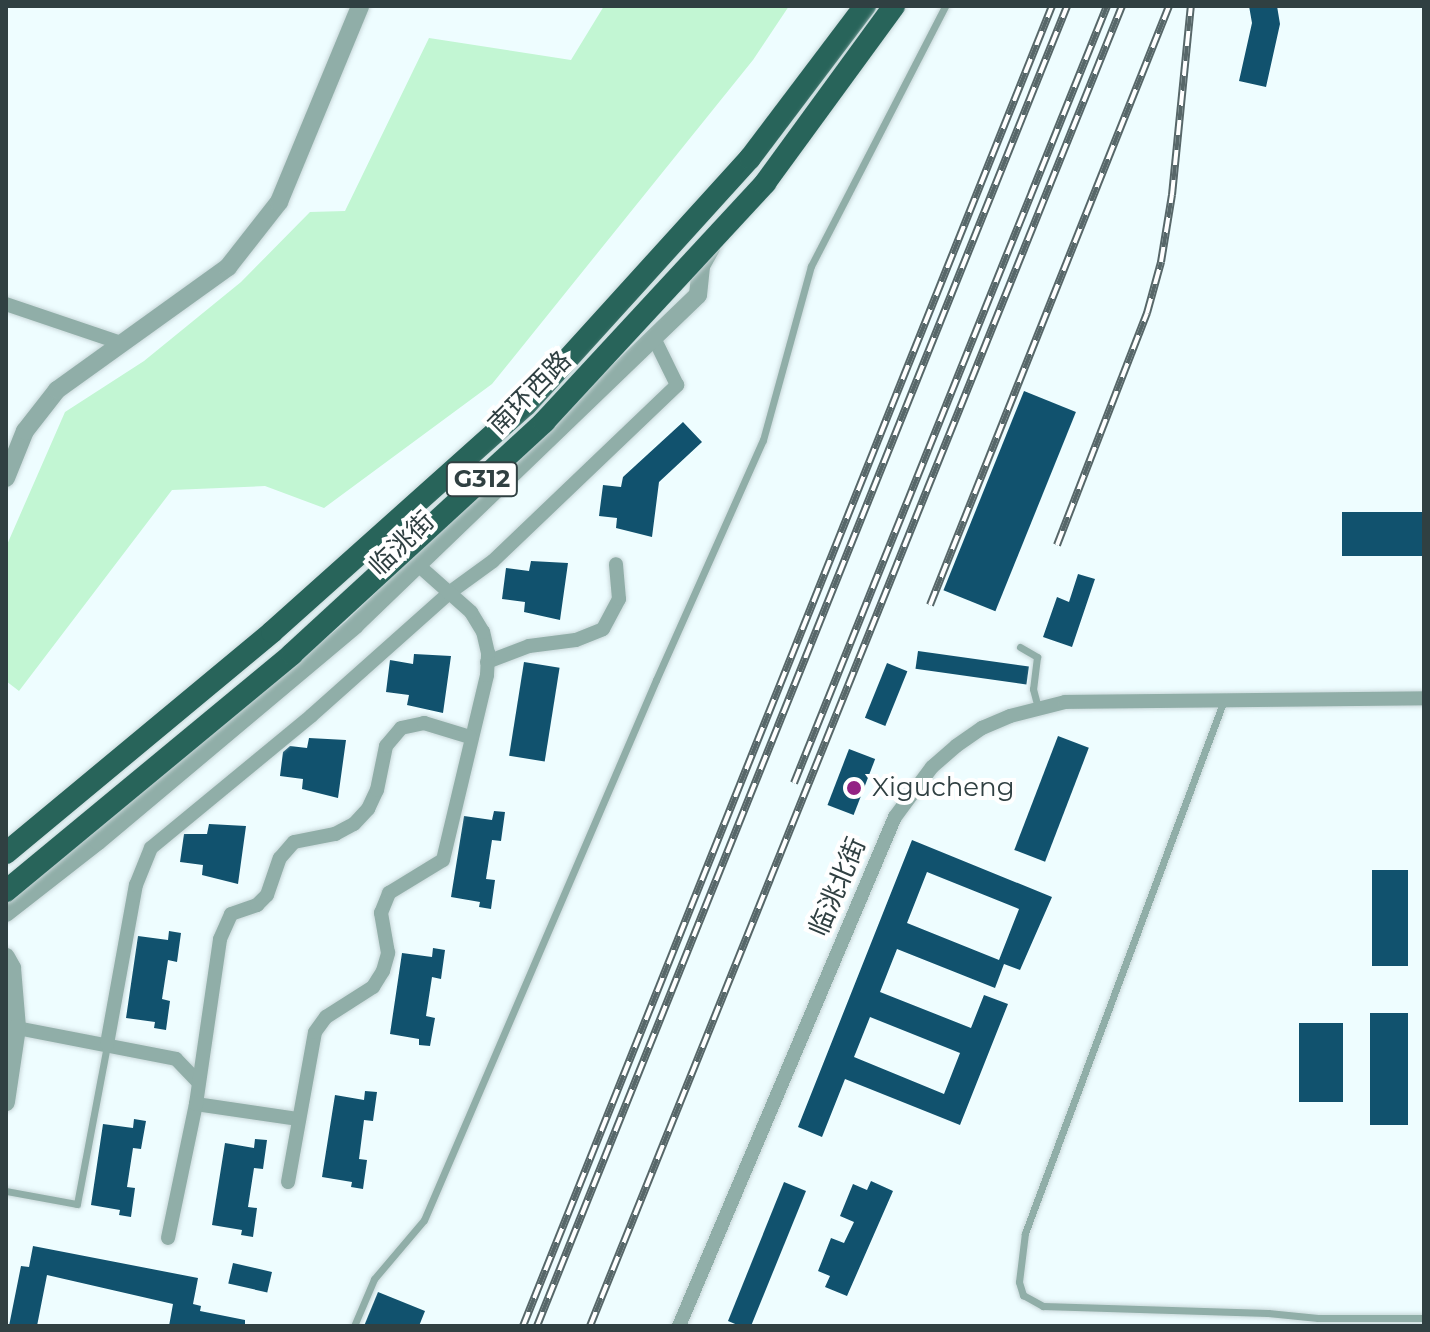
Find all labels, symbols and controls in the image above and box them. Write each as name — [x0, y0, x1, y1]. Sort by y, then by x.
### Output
street label: 南环西路 — [482, 345, 578, 441]
road number: G312 — [444, 459, 520, 499]
street label: 临洮街 — [363, 506, 441, 582]
place label: Xigucheng — [872, 772, 1014, 804]
marker: Xigucheng — [843, 777, 865, 799]
street label: 临洮北街 — [803, 833, 873, 941]

